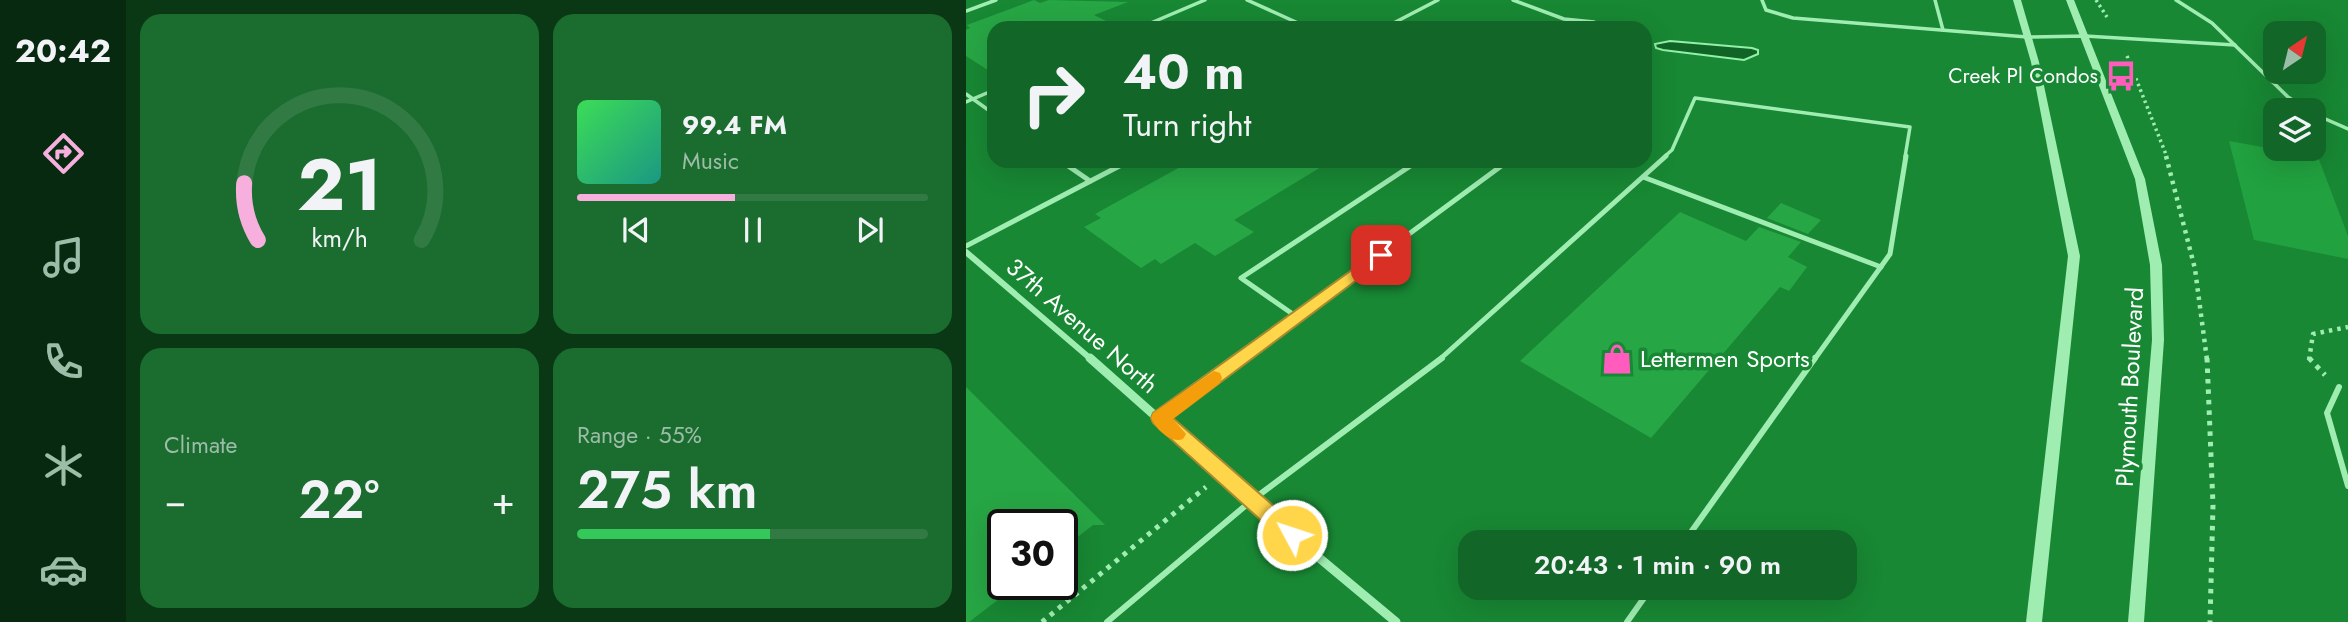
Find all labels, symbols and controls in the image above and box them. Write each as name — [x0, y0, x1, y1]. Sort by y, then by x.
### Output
north arrow — [2263, 21, 2326, 84]
map controls — [2263, 21, 2326, 161]
text: 20:42 — [15, 28, 111, 74]
text: 40 m — [1123, 37, 1245, 107]
icon: right — [1008, 49, 1099, 140]
bus stop icon: Creek Pl Condos — [2104, 59, 2138, 93]
place label: Creek Pl Condos — [1948, 61, 2098, 91]
button: layers — [2263, 98, 2326, 161]
text: Turn right — [1123, 102, 1252, 148]
text: 99.4 FM — [682, 106, 787, 144]
icon: directions — [39, 129, 88, 178]
text: 21 — [297, 133, 382, 238]
text: Music — [682, 144, 739, 178]
icon: previous — [617, 211, 655, 249]
icon: pause — [734, 211, 772, 249]
icon: next — [851, 211, 889, 249]
text: km/h — [311, 220, 368, 256]
pin — [1351, 225, 1411, 285]
icon: music — [39, 233, 88, 282]
icon: arrive — [1362, 236, 1400, 274]
street label: 37th Avenue North — [999, 250, 1166, 402]
street label: Plymouth Boulevard — [2107, 286, 2152, 488]
icon: phone — [39, 337, 88, 386]
place label: Lettermen Sports — [1640, 341, 1810, 376]
shop icon: Lettermen Sports — [1600, 342, 1634, 376]
text: Range · 55% — [577, 418, 702, 452]
text: Climate — [164, 428, 237, 462]
icon: climate — [39, 441, 88, 490]
text: 275 km — [577, 452, 757, 528]
text: 22° — [299, 462, 379, 538]
text: − — [164, 473, 186, 528]
text: + — [492, 473, 515, 528]
position arrow — [1255, 498, 1329, 572]
speed limit sign: 30 — [987, 509, 1078, 600]
icon: car — [39, 545, 88, 594]
text: 20:43 · 1 min · 90 m — [1534, 546, 1781, 584]

